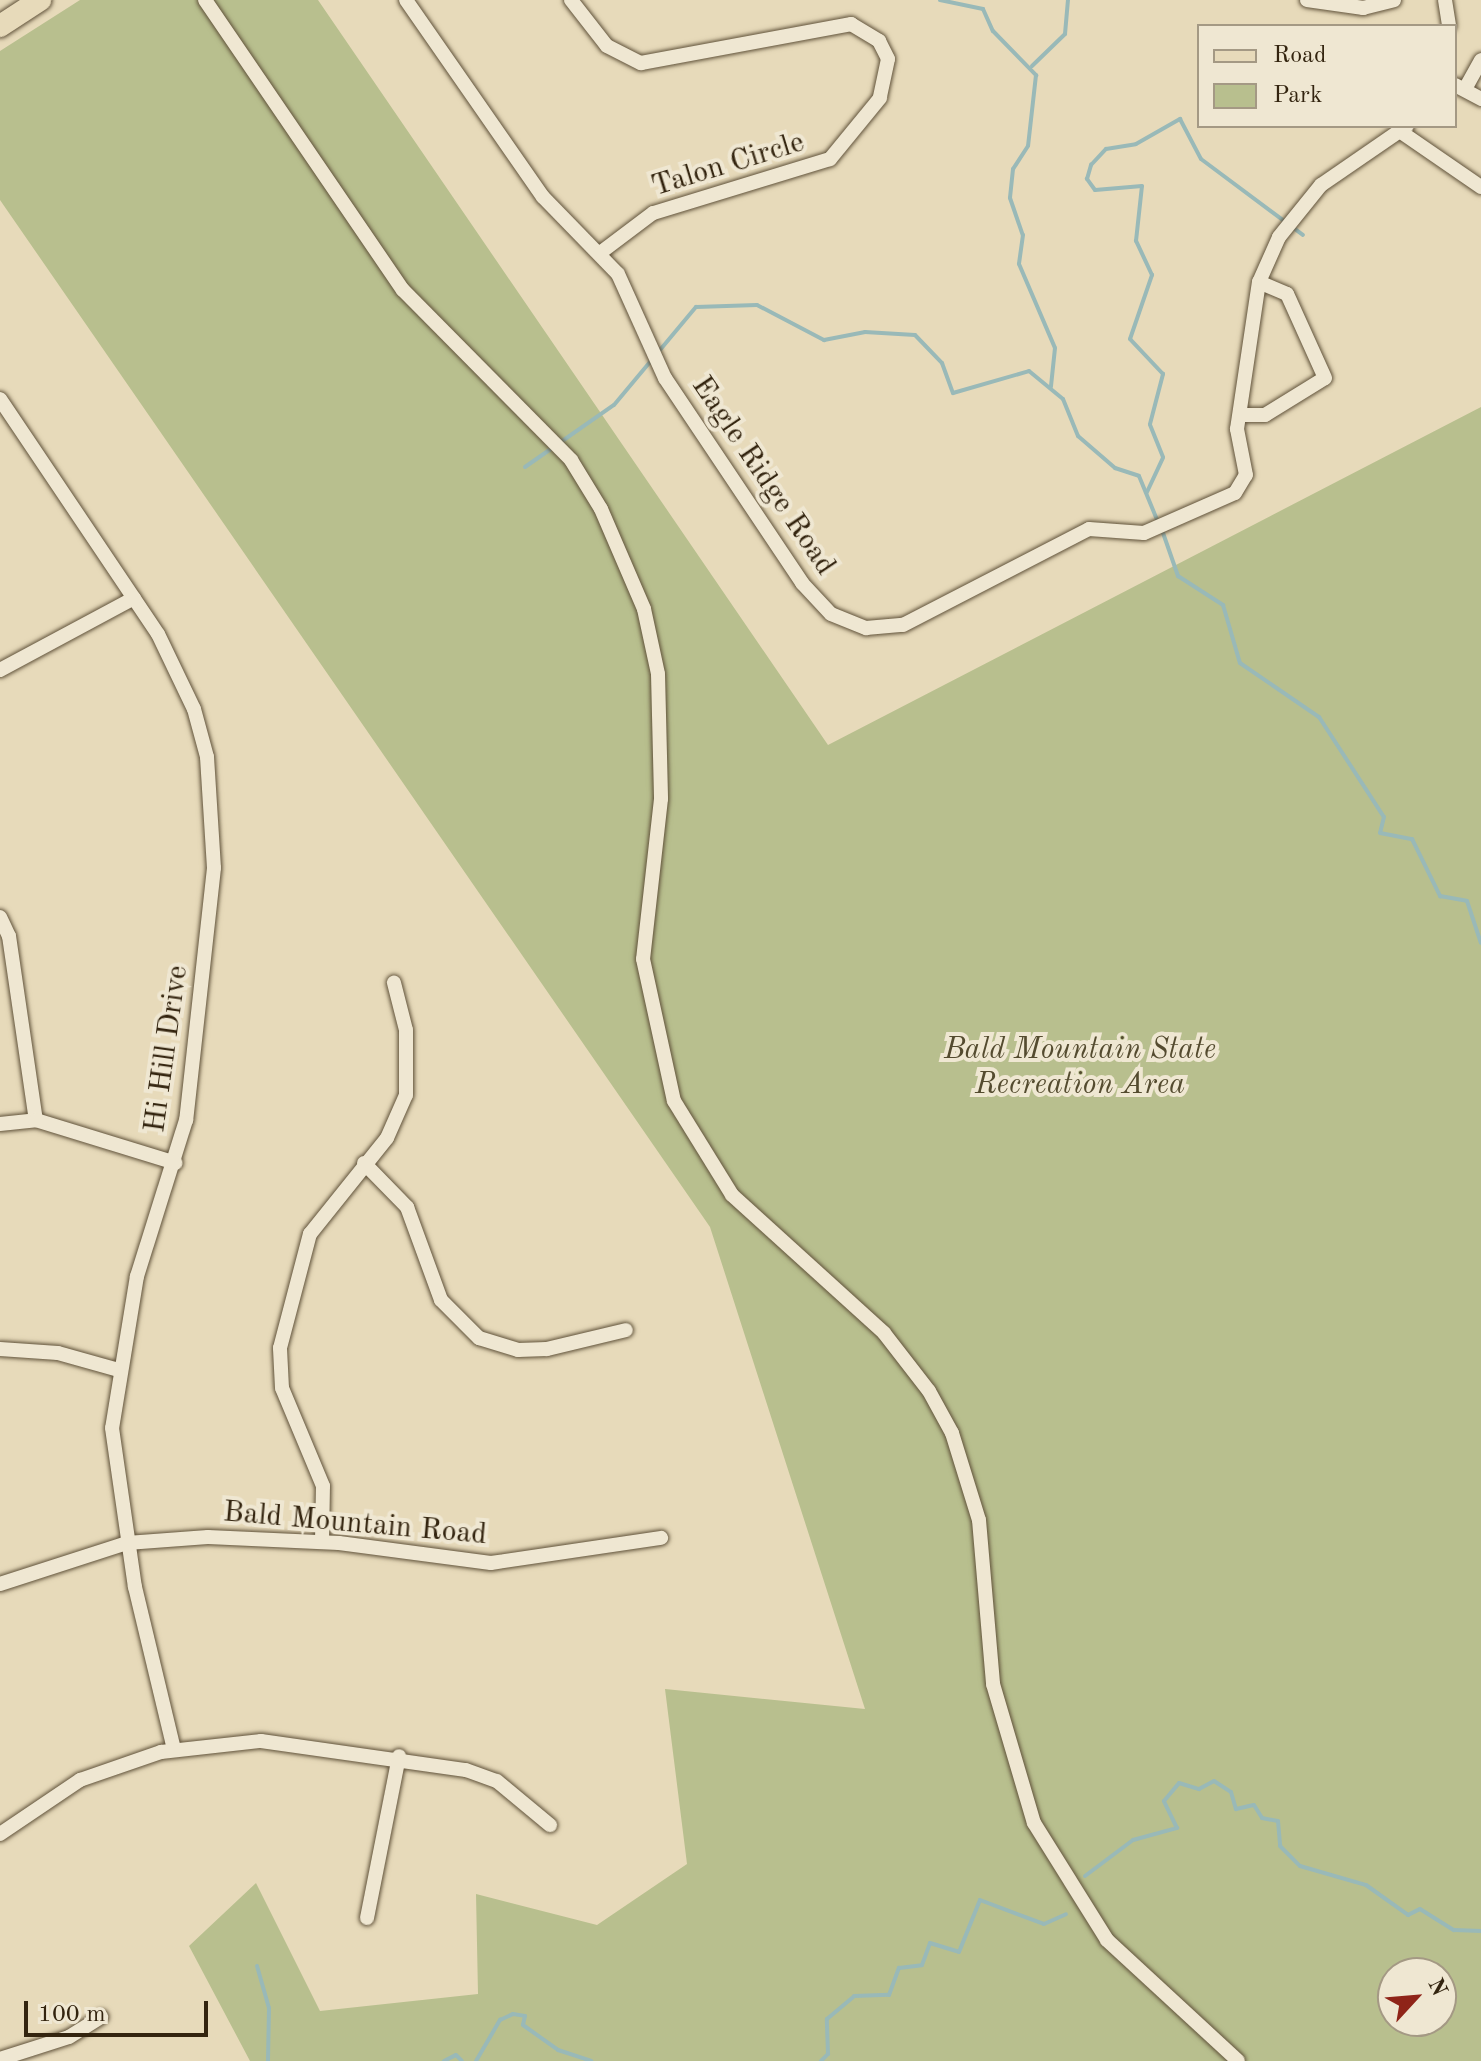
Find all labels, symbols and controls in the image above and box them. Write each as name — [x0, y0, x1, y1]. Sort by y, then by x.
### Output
legend — [1197, 24, 1457, 128]
text: Road — [1273, 44, 1326, 68]
text: Park — [1273, 84, 1322, 108]
street label: Talon Circle — [647, 125, 809, 205]
street label: Eagle Ridge Road — [683, 370, 843, 582]
street label: Hi Hill Drive — [137, 963, 197, 1135]
park label: Bald Mountain State Recreation Area — [944, 1032, 1216, 1102]
street label: Bald Mountain Road — [222, 1495, 488, 1553]
north arrow — [1377, 1957, 1457, 2037]
text: N — [1423, 1975, 1450, 2000]
scale bar — [28, 1985, 212, 2035]
text: 100 m — [38, 2003, 106, 2027]

